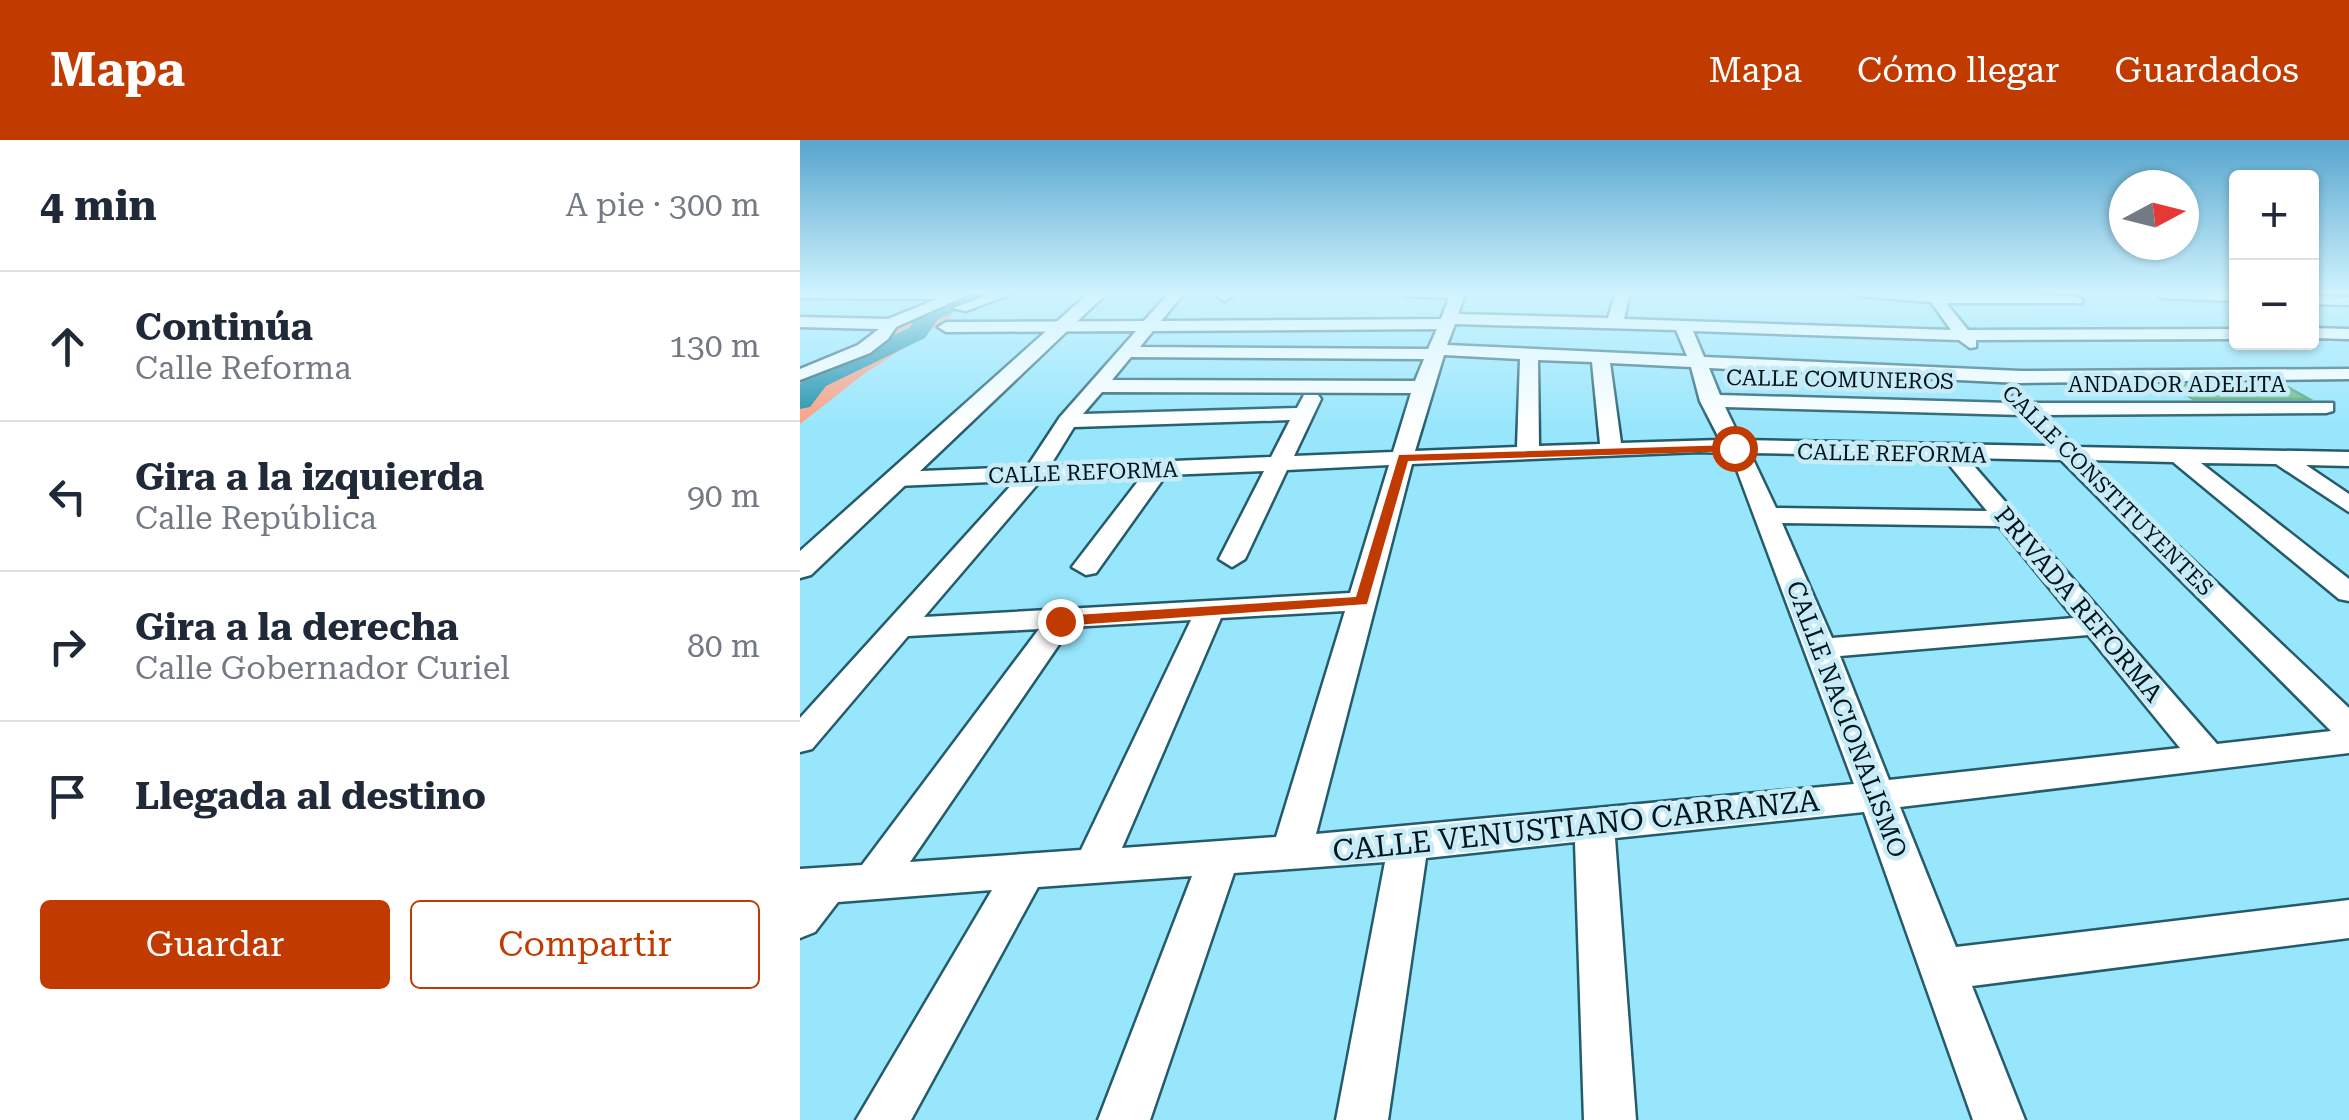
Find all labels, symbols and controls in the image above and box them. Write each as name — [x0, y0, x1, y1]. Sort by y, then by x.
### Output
text: Mapa — [50, 42, 185, 98]
text: Mapa — [1709, 50, 1802, 91]
text: Cómo llegar — [1857, 50, 2059, 91]
text: Guardados — [2114, 50, 2299, 91]
north arrow — [2109, 170, 2199, 260]
map controls — [2229, 170, 2319, 350]
button: + — [2229, 170, 2319, 260]
text: 4 min — [40, 181, 157, 230]
text: A pie · 300 m — [566, 186, 760, 224]
button: − — [2229, 260, 2319, 350]
text: Continúa — [135, 305, 313, 349]
icon: ahead — [40, 319, 95, 374]
text: 130 m — [669, 327, 760, 365]
text: Calle Reforma — [135, 349, 352, 387]
street label: CALLE COMUNEROS — [1726, 365, 1954, 394]
street label: ANDADOR ADELITA — [2068, 372, 2287, 397]
street label: CALLE CONSTITUYENTES — [1997, 380, 2218, 601]
route start — [1712, 426, 1758, 472]
street label: CALLE REFORMA — [1797, 439, 1988, 468]
text: Gira a la izquierda — [135, 455, 484, 499]
street label: CALLE REFORMA — [988, 457, 1179, 488]
icon: left — [40, 469, 95, 524]
text: 90 m — [687, 477, 760, 515]
text: Calle República — [135, 499, 377, 537]
street label: PRIVADA REFORMA — [1989, 501, 2169, 708]
street label: CALLE NACIONALISMO — [1780, 577, 1913, 862]
route end — [1038, 599, 1084, 645]
text: Gira a la derecha — [135, 605, 459, 649]
icon: right — [40, 619, 95, 674]
text: 80 m — [687, 627, 760, 665]
text: Calle Gobernador Curiel — [135, 649, 510, 687]
icon: arrive — [40, 769, 95, 824]
text: Llegada al destino — [135, 774, 486, 818]
street label: CALLE VENUSTIANO CARRANZA — [1331, 783, 1821, 868]
button: Guardar — [40, 900, 390, 989]
button: Compartir — [410, 900, 760, 989]

